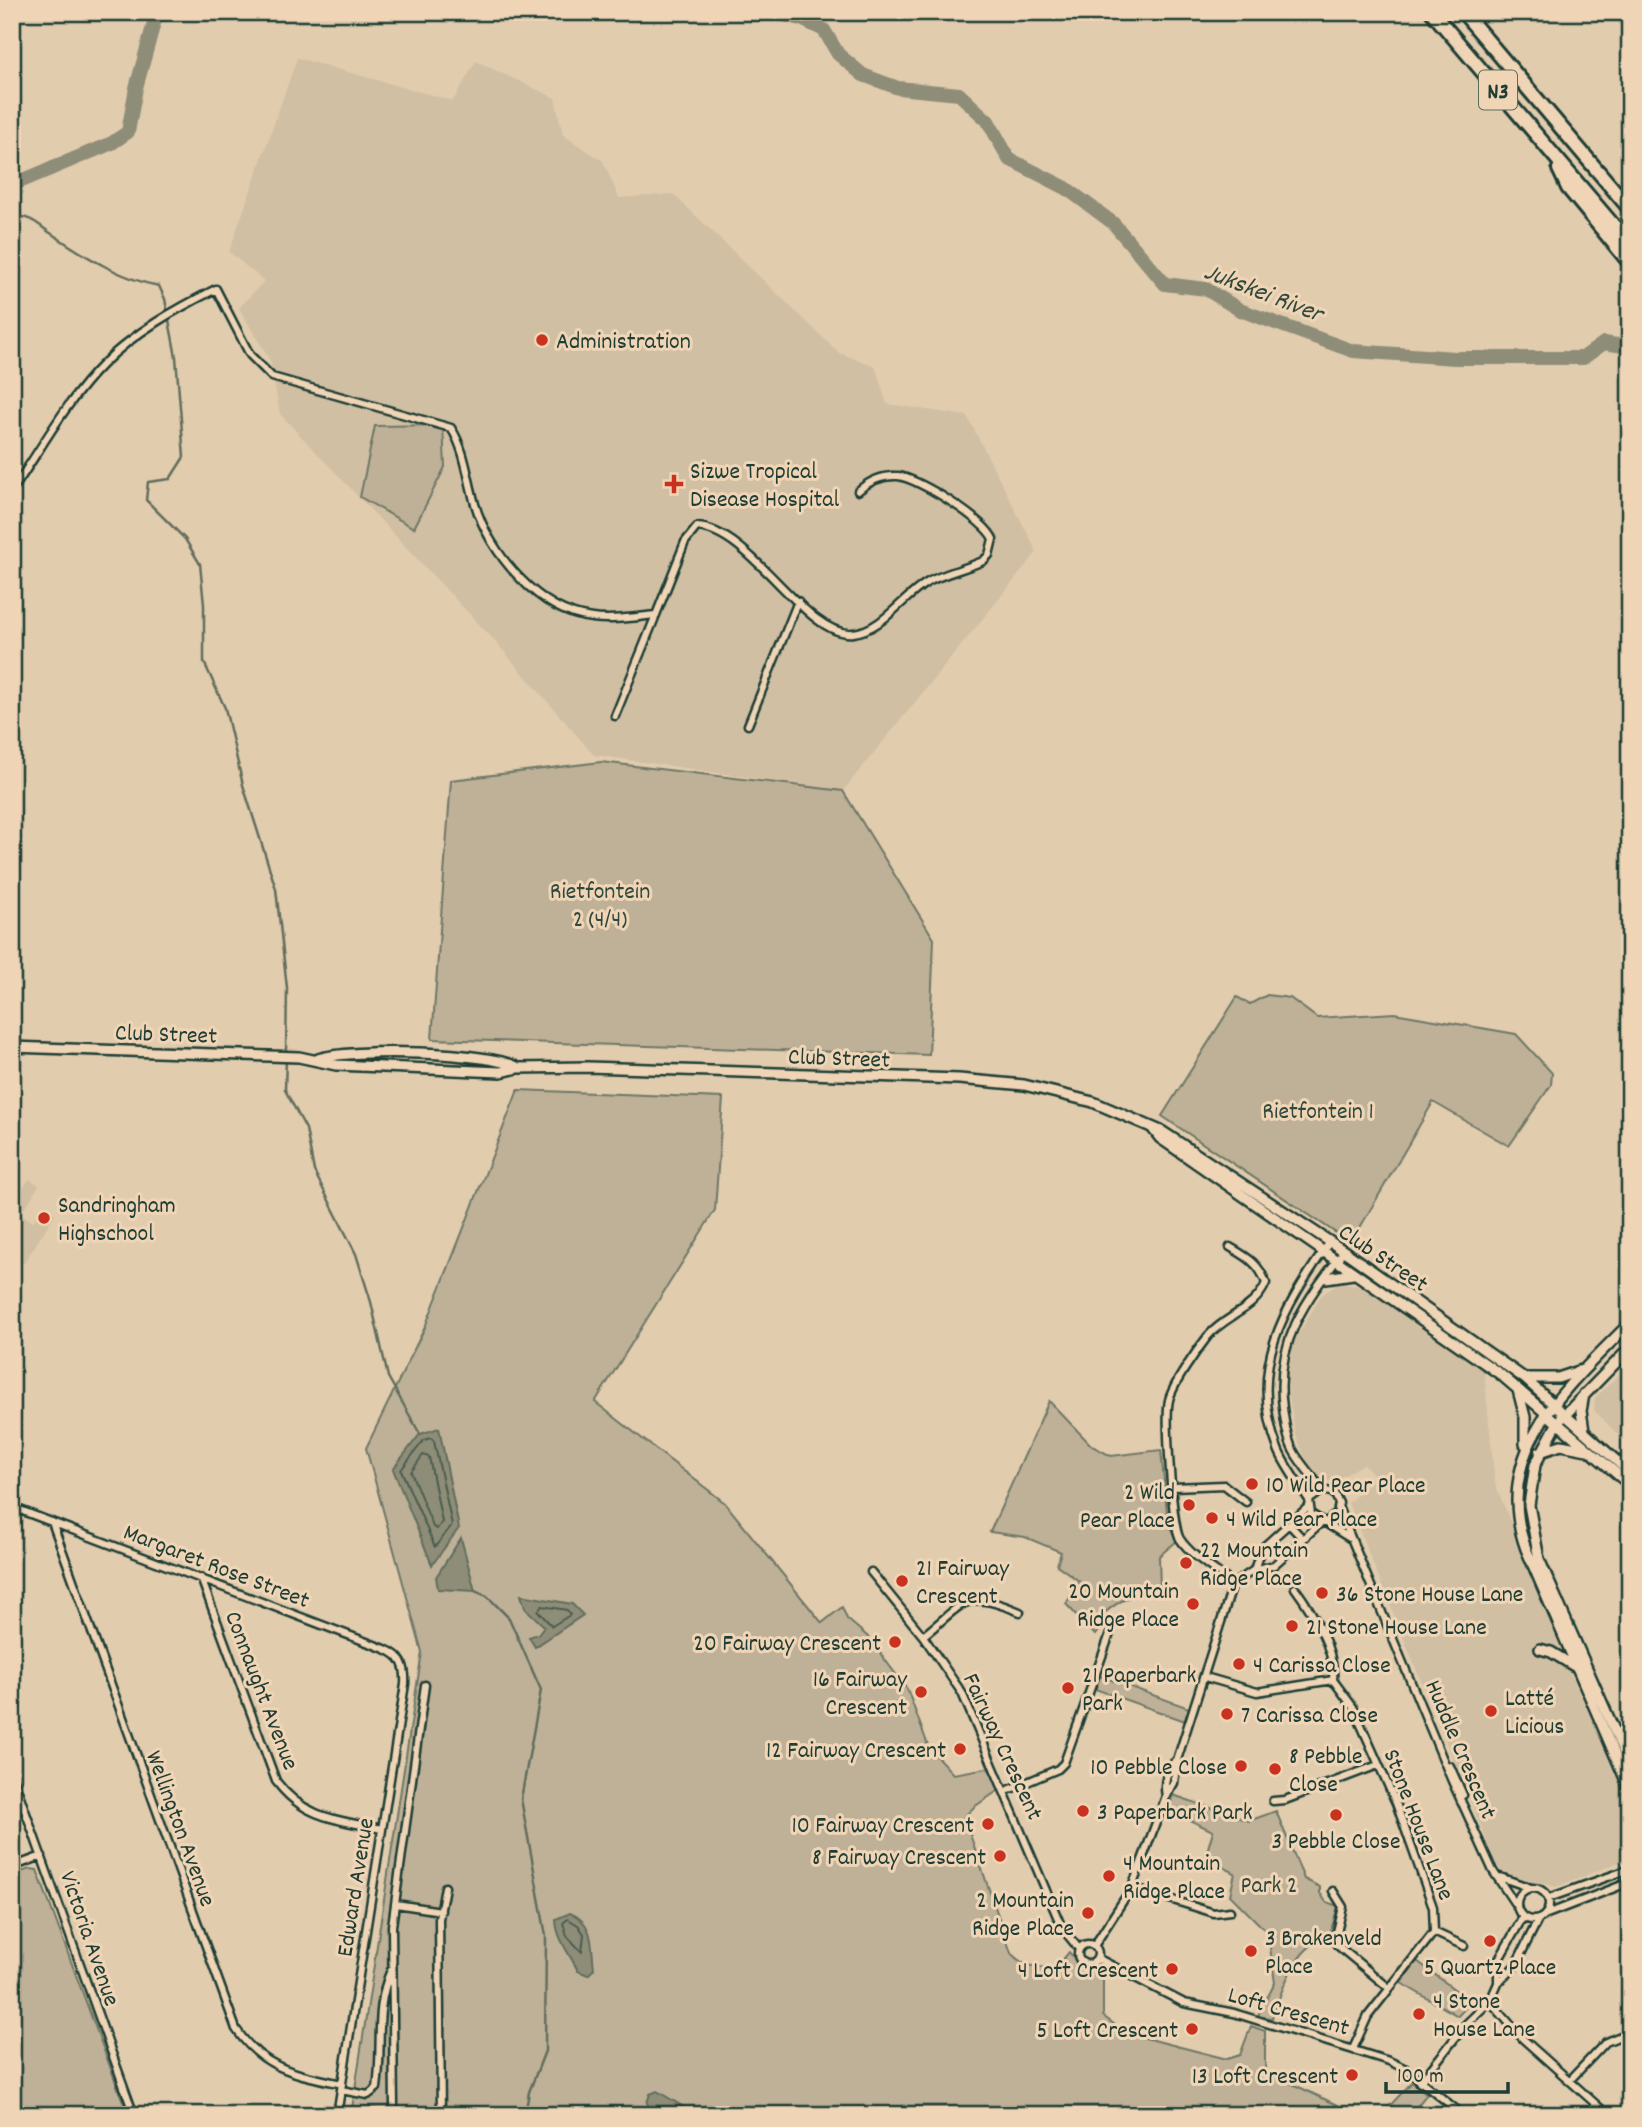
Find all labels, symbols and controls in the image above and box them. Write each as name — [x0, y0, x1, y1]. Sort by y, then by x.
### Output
road number: N3 — [1479, 71, 1517, 110]
water label: Jukskei River — [1198, 255, 1331, 335]
place label: Administration — [556, 326, 691, 360]
marker: Administration — [534, 332, 550, 348]
place label: Sizwe Tropical Disease Hospital — [690, 456, 839, 518]
marker: Sizwe Tropical Disease Hospital — [664, 474, 684, 494]
park label: Rietfontein 2 (4/4) — [550, 876, 650, 938]
street label: Club Street — [114, 1017, 218, 1055]
street label: Club Street — [787, 1041, 891, 1079]
park label: Rietfontein 1 — [1262, 1096, 1374, 1130]
place label: Sandringham Highschool — [58, 1190, 176, 1252]
marker: Sandringham Highschool — [36, 1210, 52, 1226]
street label: Club Street — [1330, 1217, 1434, 1302]
place label: 10 Wild Pear Place — [1266, 1470, 1426, 1504]
marker: 10 Wild Pear Place — [1244, 1476, 1260, 1492]
place label: 2 Wild Pear Place — [1080, 1477, 1175, 1539]
marker: 2 Wild Pear Place — [1181, 1497, 1197, 1513]
place label: 4 Wild Pear Place — [1226, 1504, 1377, 1538]
marker: 4 Wild Pear Place — [1204, 1510, 1220, 1526]
street label: Margaret Rose Street — [118, 1517, 314, 1619]
place label: 22 Mountain Ridge Place — [1200, 1535, 1308, 1597]
place label: 21 Fairway Crescent — [916, 1553, 1010, 1615]
marker: 22 Mountain Ridge Place — [1178, 1555, 1194, 1571]
marker: 21 Fairway Crescent — [894, 1573, 910, 1589]
place label: 20 Mountain Ridge Place — [1068, 1576, 1179, 1638]
place label: 36 Stone House Lane — [1336, 1579, 1523, 1613]
marker: 36 Stone House Lane — [1314, 1585, 1330, 1601]
marker: 20 Mountain Ridge Place — [1185, 1596, 1201, 1612]
street label: Connaught Avenue — [214, 1607, 306, 1776]
place label: 21 Stone House Lane — [1306, 1612, 1487, 1646]
marker: 21 Stone House Lane — [1284, 1618, 1300, 1634]
place label: 20 Fairway Crescent — [693, 1628, 881, 1662]
marker: 20 Fairway Crescent — [887, 1634, 903, 1650]
place label: 4 Carissa Close — [1253, 1650, 1391, 1684]
marker: 4 Carissa Close — [1231, 1656, 1247, 1672]
place label: 21 Paperbark Park — [1082, 1660, 1196, 1722]
place label: 16 Fairway Crescent — [813, 1664, 908, 1726]
street label: Fairway Crescent — [952, 1668, 1050, 1827]
street label: Huddle Crescent — [1415, 1675, 1504, 1825]
marker: 21 Paperbark Park — [1060, 1680, 1076, 1696]
place label: Latté Licious — [1505, 1683, 1564, 1745]
marker: 16 Fairway Crescent — [913, 1684, 929, 1700]
place label: 7 Carissa Close — [1241, 1700, 1378, 1734]
marker: Latté Licious — [1483, 1703, 1499, 1719]
marker: 7 Carissa Close — [1219, 1706, 1235, 1722]
place label: 12 Fairway Crescent — [766, 1735, 946, 1769]
marker: 12 Fairway Crescent — [952, 1741, 968, 1757]
place label: 8 Pebble Close — [1289, 1741, 1363, 1803]
street label: Stone House Lane — [1373, 1745, 1462, 1906]
street label: Wellington Avenue — [135, 1746, 223, 1912]
place label: 10 Pebble Close — [1090, 1752, 1227, 1786]
marker: 10 Pebble Close — [1233, 1758, 1249, 1774]
marker: 8 Pebble Close — [1267, 1761, 1283, 1777]
place label: 3 Paperbark Park — [1097, 1797, 1253, 1831]
marker: 3 Paperbark Park — [1075, 1803, 1091, 1819]
marker: 3 Pebble Close — [1328, 1807, 1344, 1823]
place label: 10 Fairway Crescent — [791, 1810, 974, 1844]
street label: Edward Avenue — [329, 1816, 385, 1959]
marker: 10 Fairway Crescent — [980, 1816, 996, 1832]
place label: 3 Pebble Close — [1271, 1826, 1401, 1860]
place label: 8 Fairway Crescent — [812, 1842, 986, 1876]
marker: 8 Fairway Crescent — [992, 1848, 1008, 1864]
place label: 4 Mountain Ridge Place — [1123, 1848, 1225, 1910]
street label: Victoria Avenue — [49, 1867, 127, 2011]
marker: 4 Mountain Ridge Place — [1101, 1868, 1117, 1884]
park label: Park 2 — [1241, 1870, 1297, 1904]
place label: 2 Mountain Ridge Place — [972, 1885, 1074, 1947]
marker: 2 Mountain Ridge Place — [1080, 1905, 1096, 1921]
place label: 3 Brakenveld Place — [1265, 1923, 1382, 1985]
marker: 5 Quartz Place — [1482, 1933, 1498, 1949]
marker: 3 Brakenveld Place — [1243, 1943, 1259, 1959]
place label: 5 Quartz Place — [1424, 1952, 1556, 1986]
place label: 4 Loft Crescent — [1018, 1955, 1158, 1989]
marker: 4 Loft Crescent — [1164, 1961, 1180, 1977]
street label: Loft Crescent — [1223, 1979, 1353, 2046]
place label: 4 Stone House Lane — [1433, 1986, 1535, 2048]
marker: 4 Stone House Lane — [1411, 2006, 1427, 2022]
place label: 5 Loft Crescent — [1037, 2015, 1178, 2049]
marker: 5 Loft Crescent — [1184, 2021, 1200, 2037]
scale bar — [1386, 2050, 1509, 2094]
place label: 13 Loft Crescent — [1192, 2061, 1338, 2095]
text: 100 m — [1397, 2063, 1444, 2093]
marker: 13 Loft Crescent — [1344, 2067, 1360, 2083]

